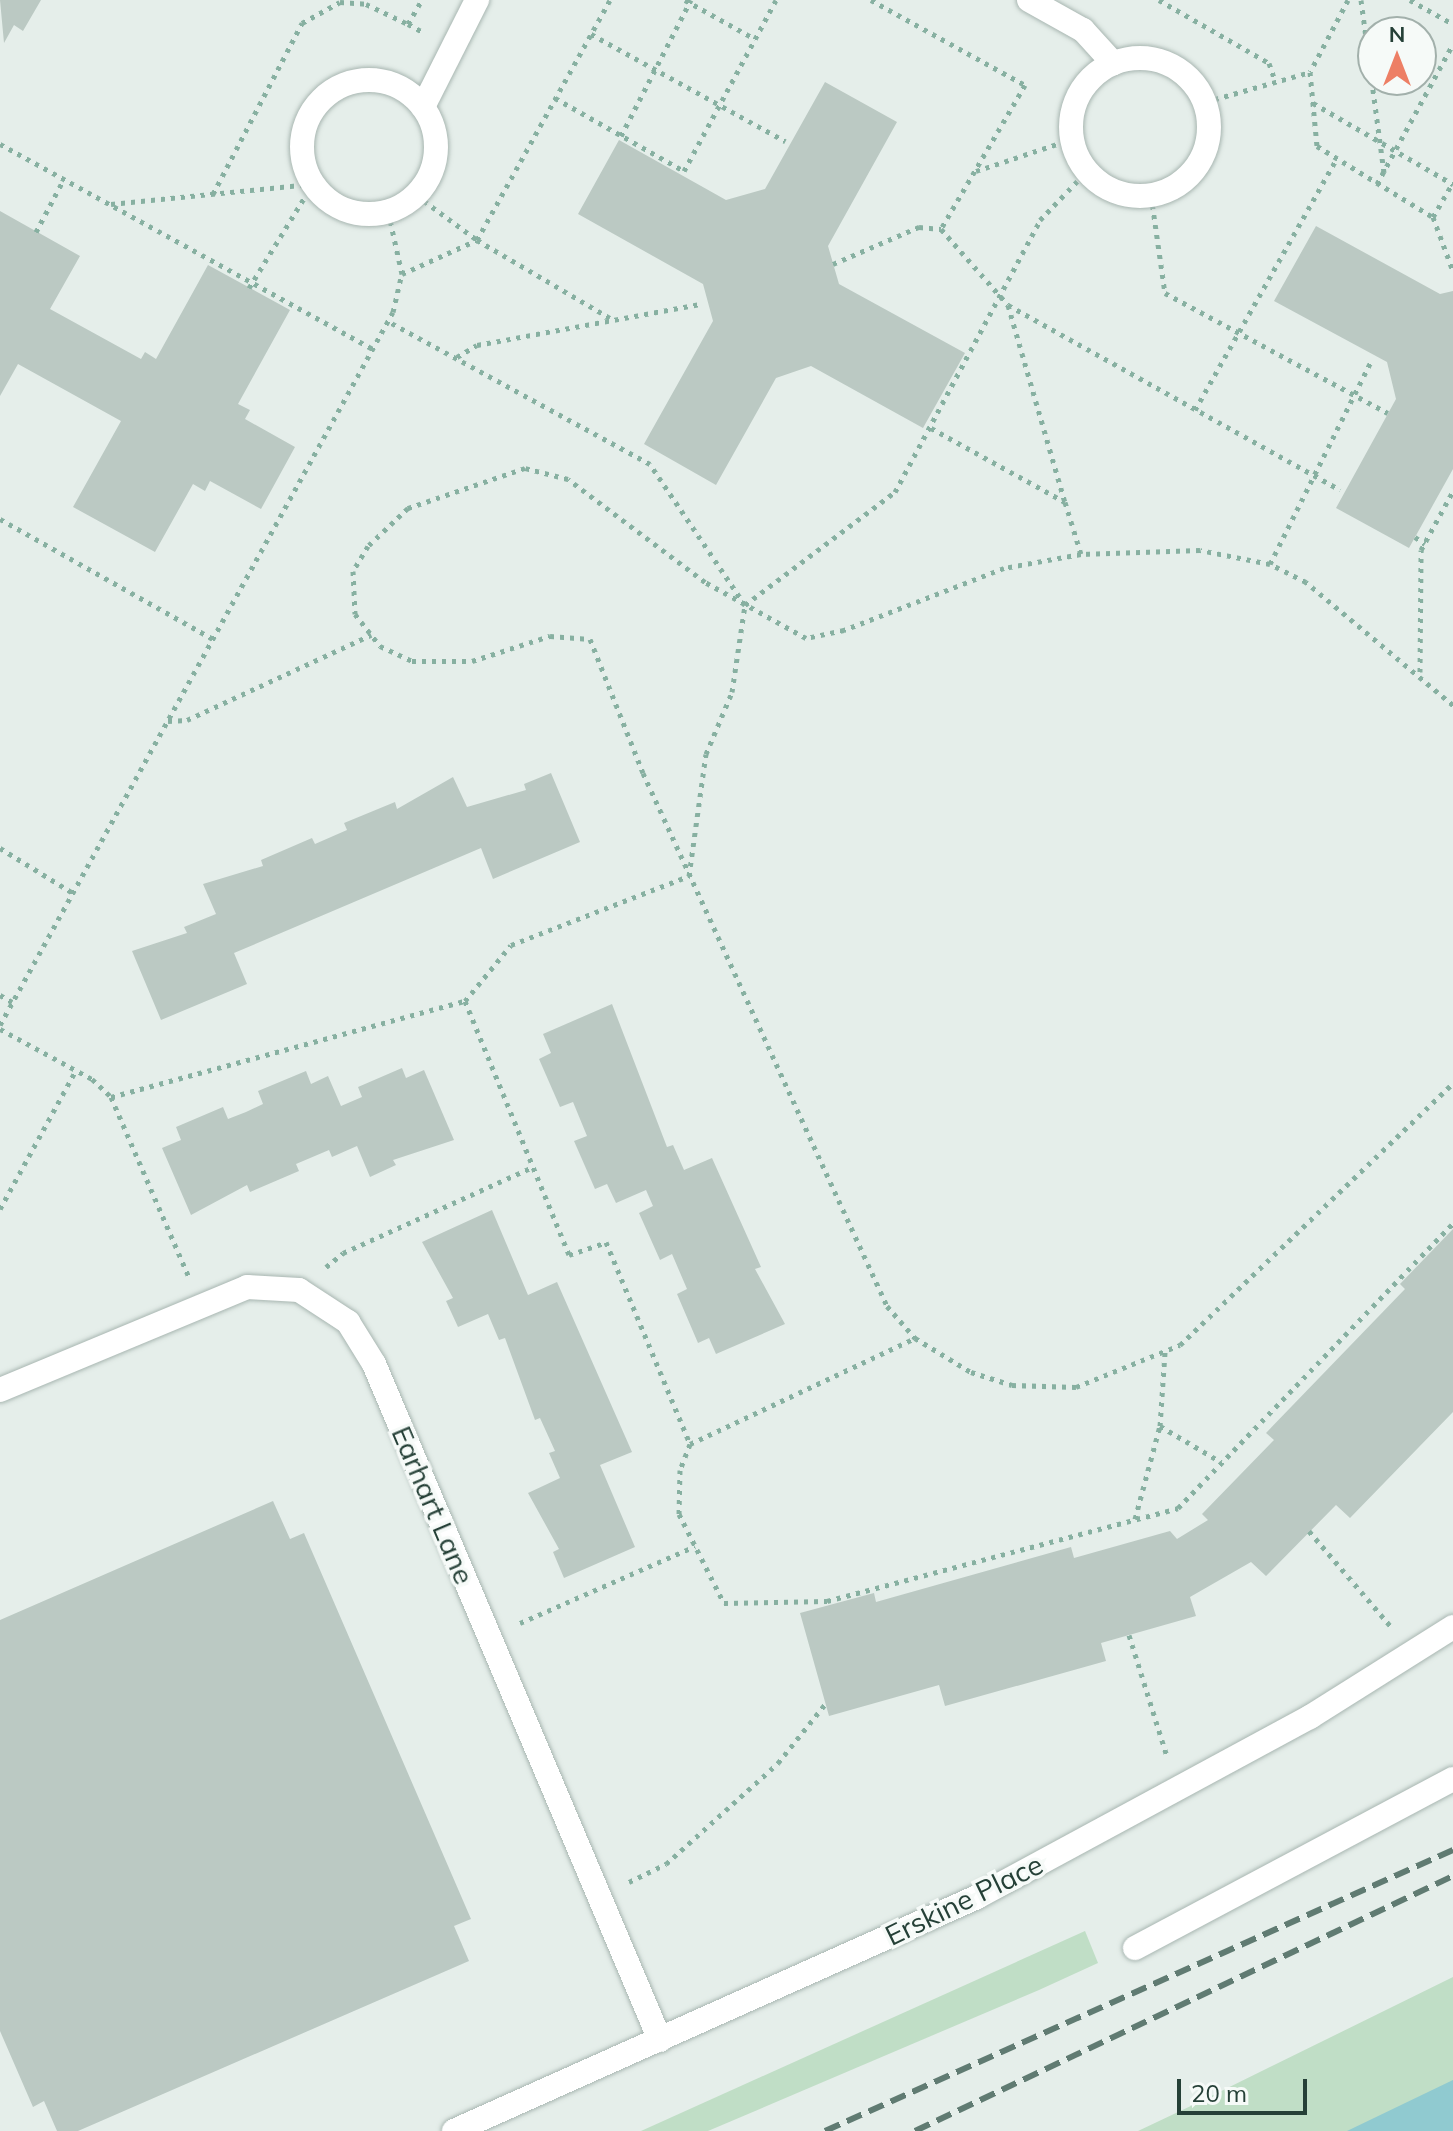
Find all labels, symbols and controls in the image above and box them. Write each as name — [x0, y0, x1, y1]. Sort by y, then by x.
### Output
north arrow — [1357, 16, 1437, 96]
text: N — [1389, 20, 1405, 48]
street label: Earhart Lane — [385, 1421, 481, 1589]
street label: Erskine Place — [880, 1847, 1048, 1953]
scale bar — [1181, 2063, 1311, 2113]
text: 20 m — [1191, 2078, 1247, 2108]

